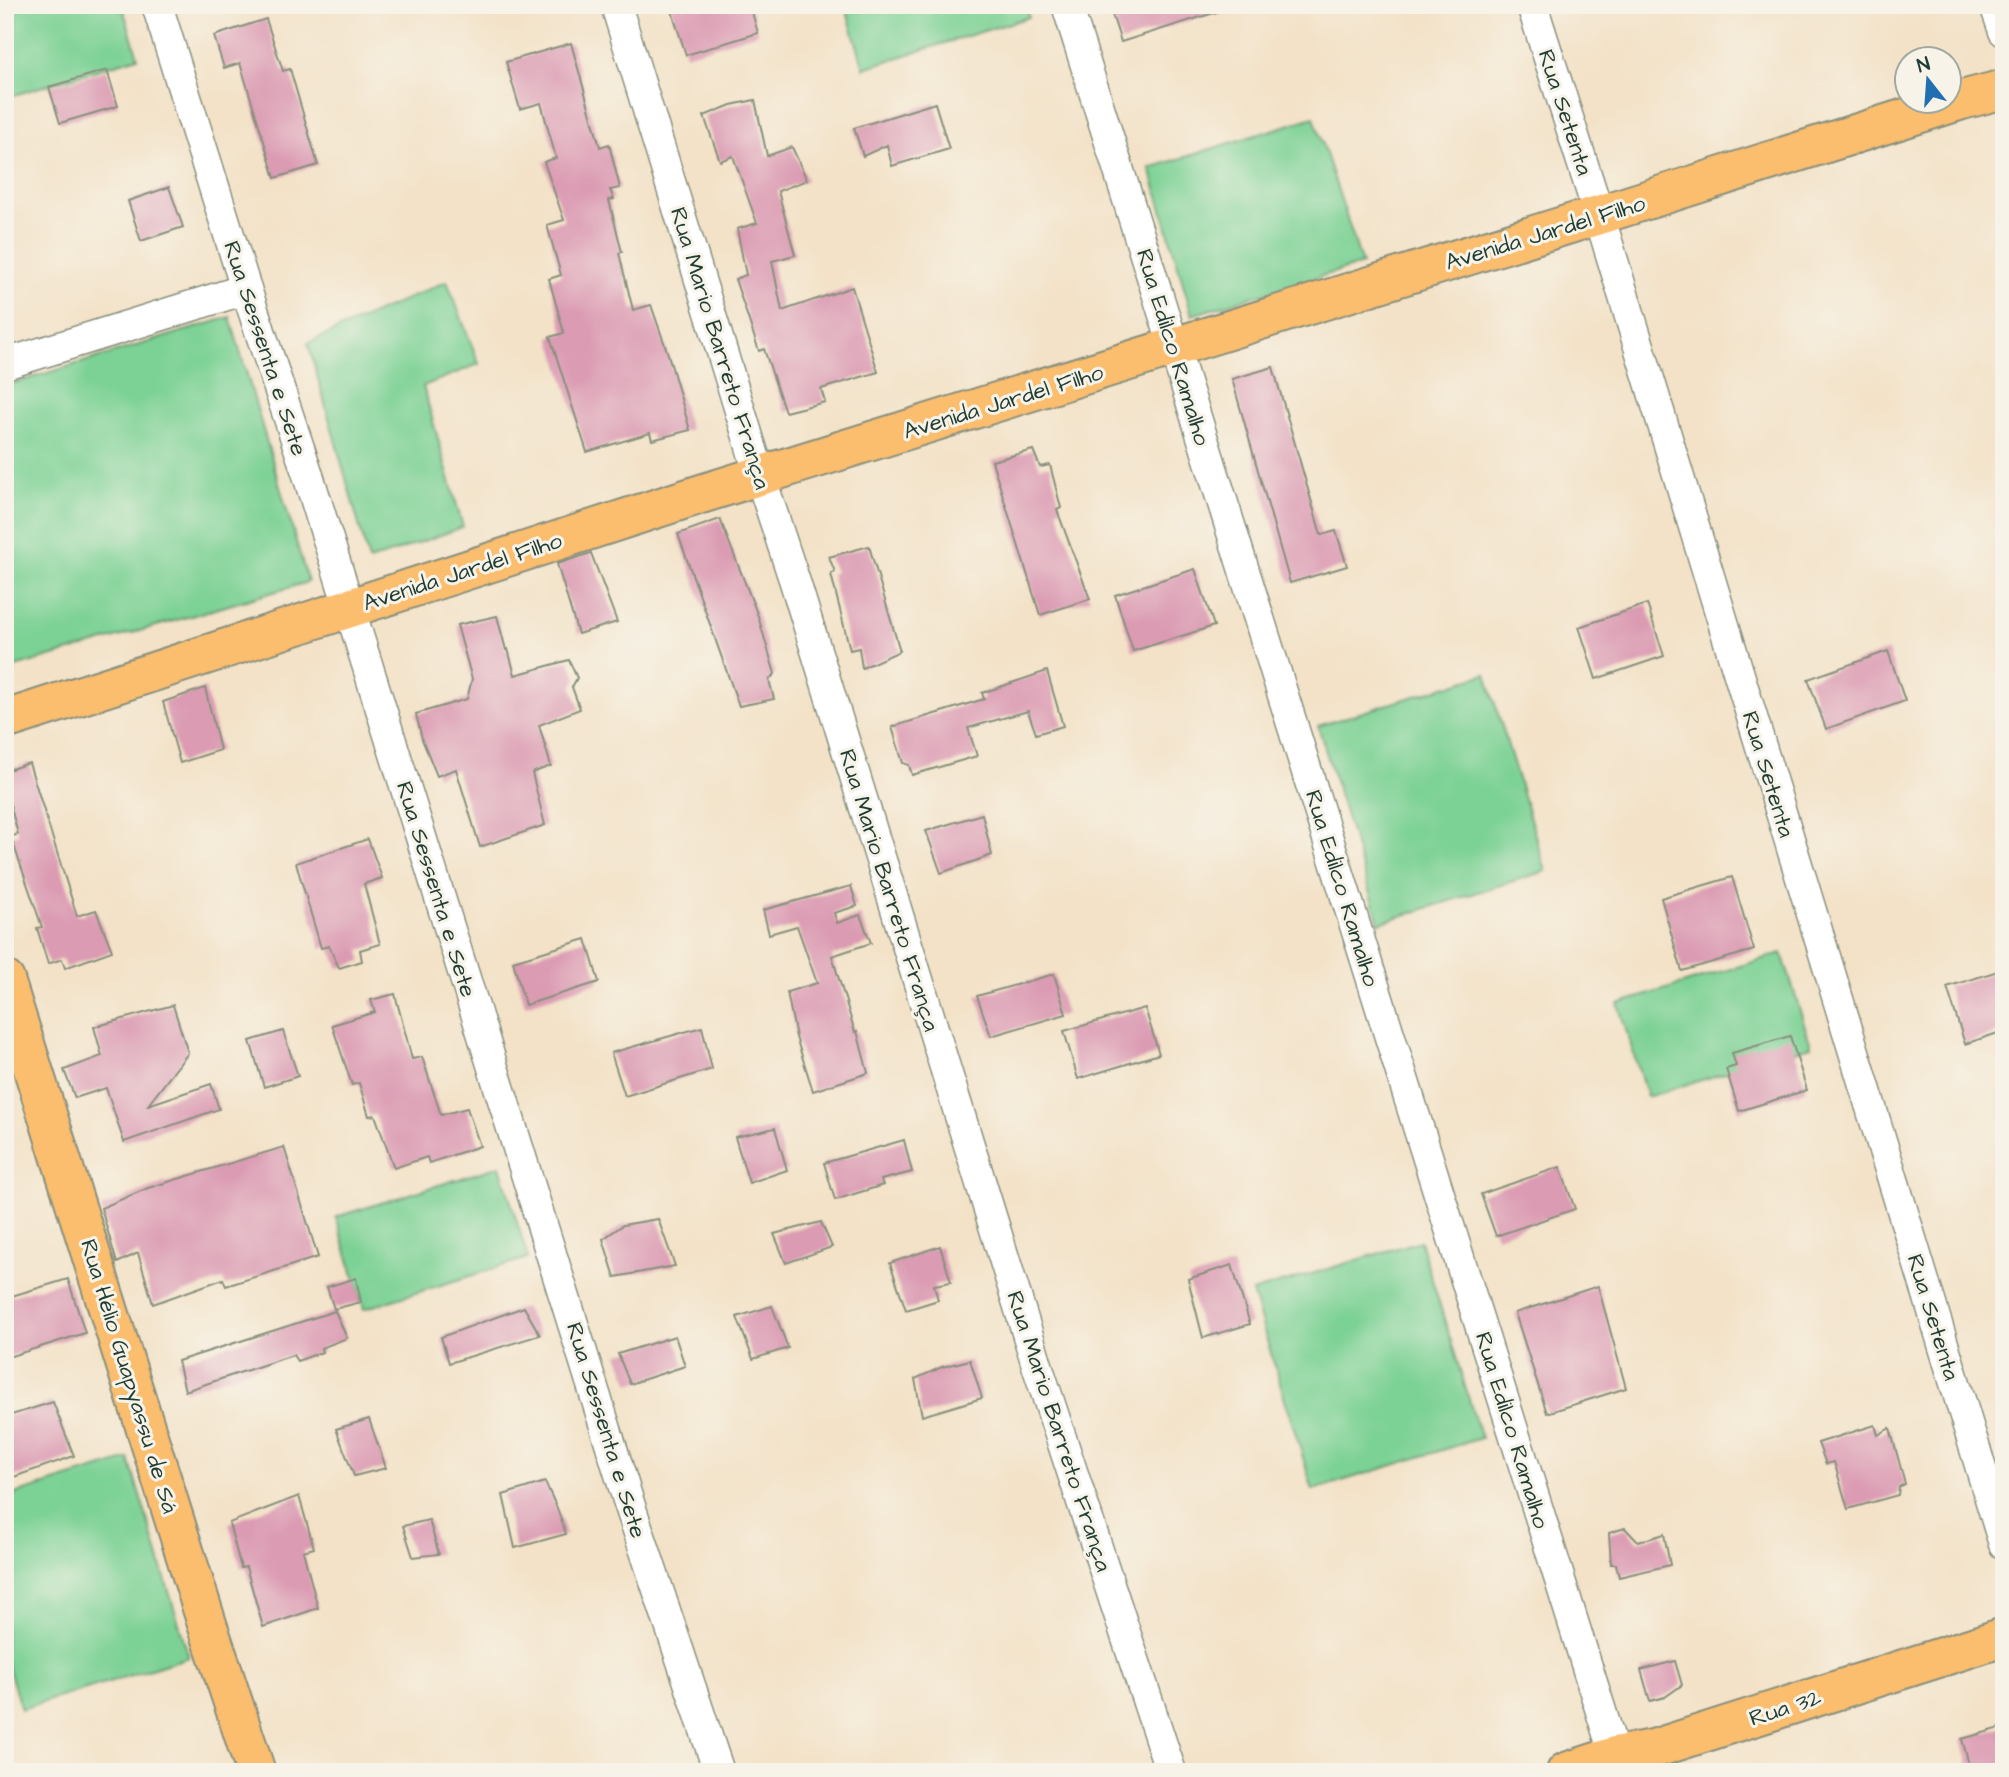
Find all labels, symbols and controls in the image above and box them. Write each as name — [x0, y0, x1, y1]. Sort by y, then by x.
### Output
street label: Rua Setenta — [1530, 45, 1601, 180]
north arrow — [1894, 46, 1964, 116]
text: N — [1914, 51, 1933, 80]
street label: Avenida Jardel Filho — [1441, 187, 1649, 279]
street label: Rua Mario Barreto França — [662, 203, 778, 494]
street label: Rua Sessenta e Sete — [215, 237, 315, 460]
street label: Rua Edilco Ramalho — [1128, 245, 1218, 449]
street label: Avenida Jardel Filho — [899, 356, 1107, 448]
street label: Avenida Jardel Filho — [359, 525, 566, 619]
street label: Rua Setenta — [1734, 707, 1803, 842]
street label: Rua Mario Barreto França — [831, 745, 947, 1036]
street label: Rua Sessenta e Sete — [388, 777, 484, 1001]
street label: Rua Edilco Ramalho — [1297, 786, 1387, 990]
street label: Rua Hélio Guapyassu de Sá — [71, 1235, 186, 1518]
street label: Rua Setenta — [1899, 1250, 1968, 1385]
street label: Rua Mario Barreto França — [998, 1287, 1120, 1576]
street label: Rua Sessenta e Sete — [558, 1318, 654, 1542]
street label: Rua Edilco Ramalho — [1467, 1328, 1557, 1532]
street label: Rua 32 — [1745, 1681, 1825, 1735]

